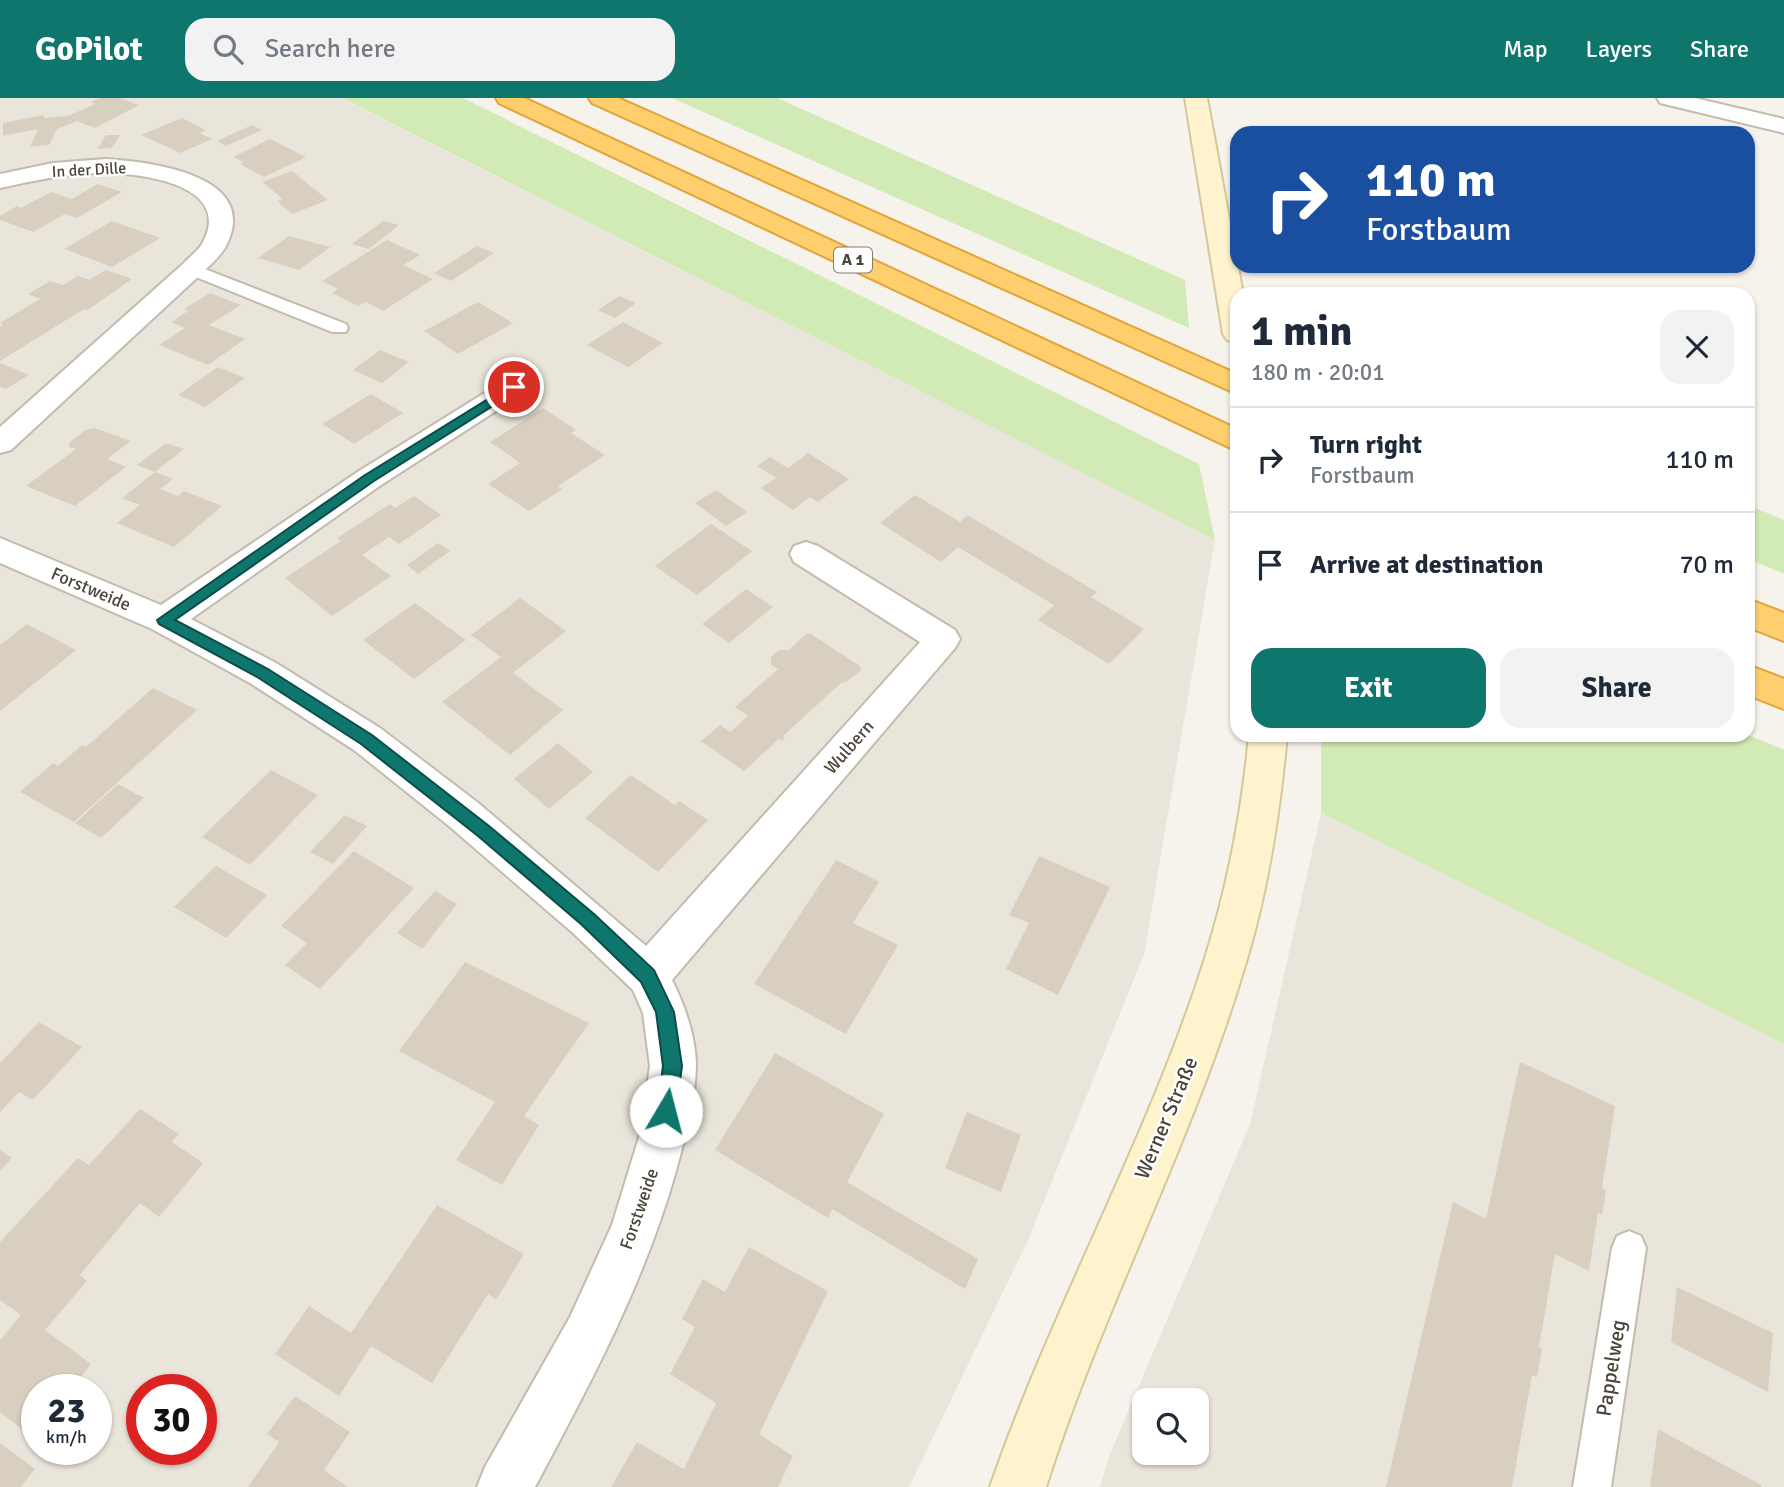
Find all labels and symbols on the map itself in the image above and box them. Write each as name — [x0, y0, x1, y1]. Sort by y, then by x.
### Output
street label: In der Dille — [51, 158, 127, 182]
road number: A 1 — [834, 248, 872, 272]
pin — [484, 357, 544, 417]
street label: Forstweide — [48, 562, 134, 616]
street label: Wulbern — [819, 715, 879, 779]
street label: Werner Straße — [1129, 1053, 1203, 1183]
position arrow — [629, 1074, 703, 1148]
street label: Forstweide — [615, 1166, 663, 1252]
street label: Pappelweg — [1591, 1318, 1631, 1418]
speed limit sign: 30 — [126, 1374, 217, 1465]

